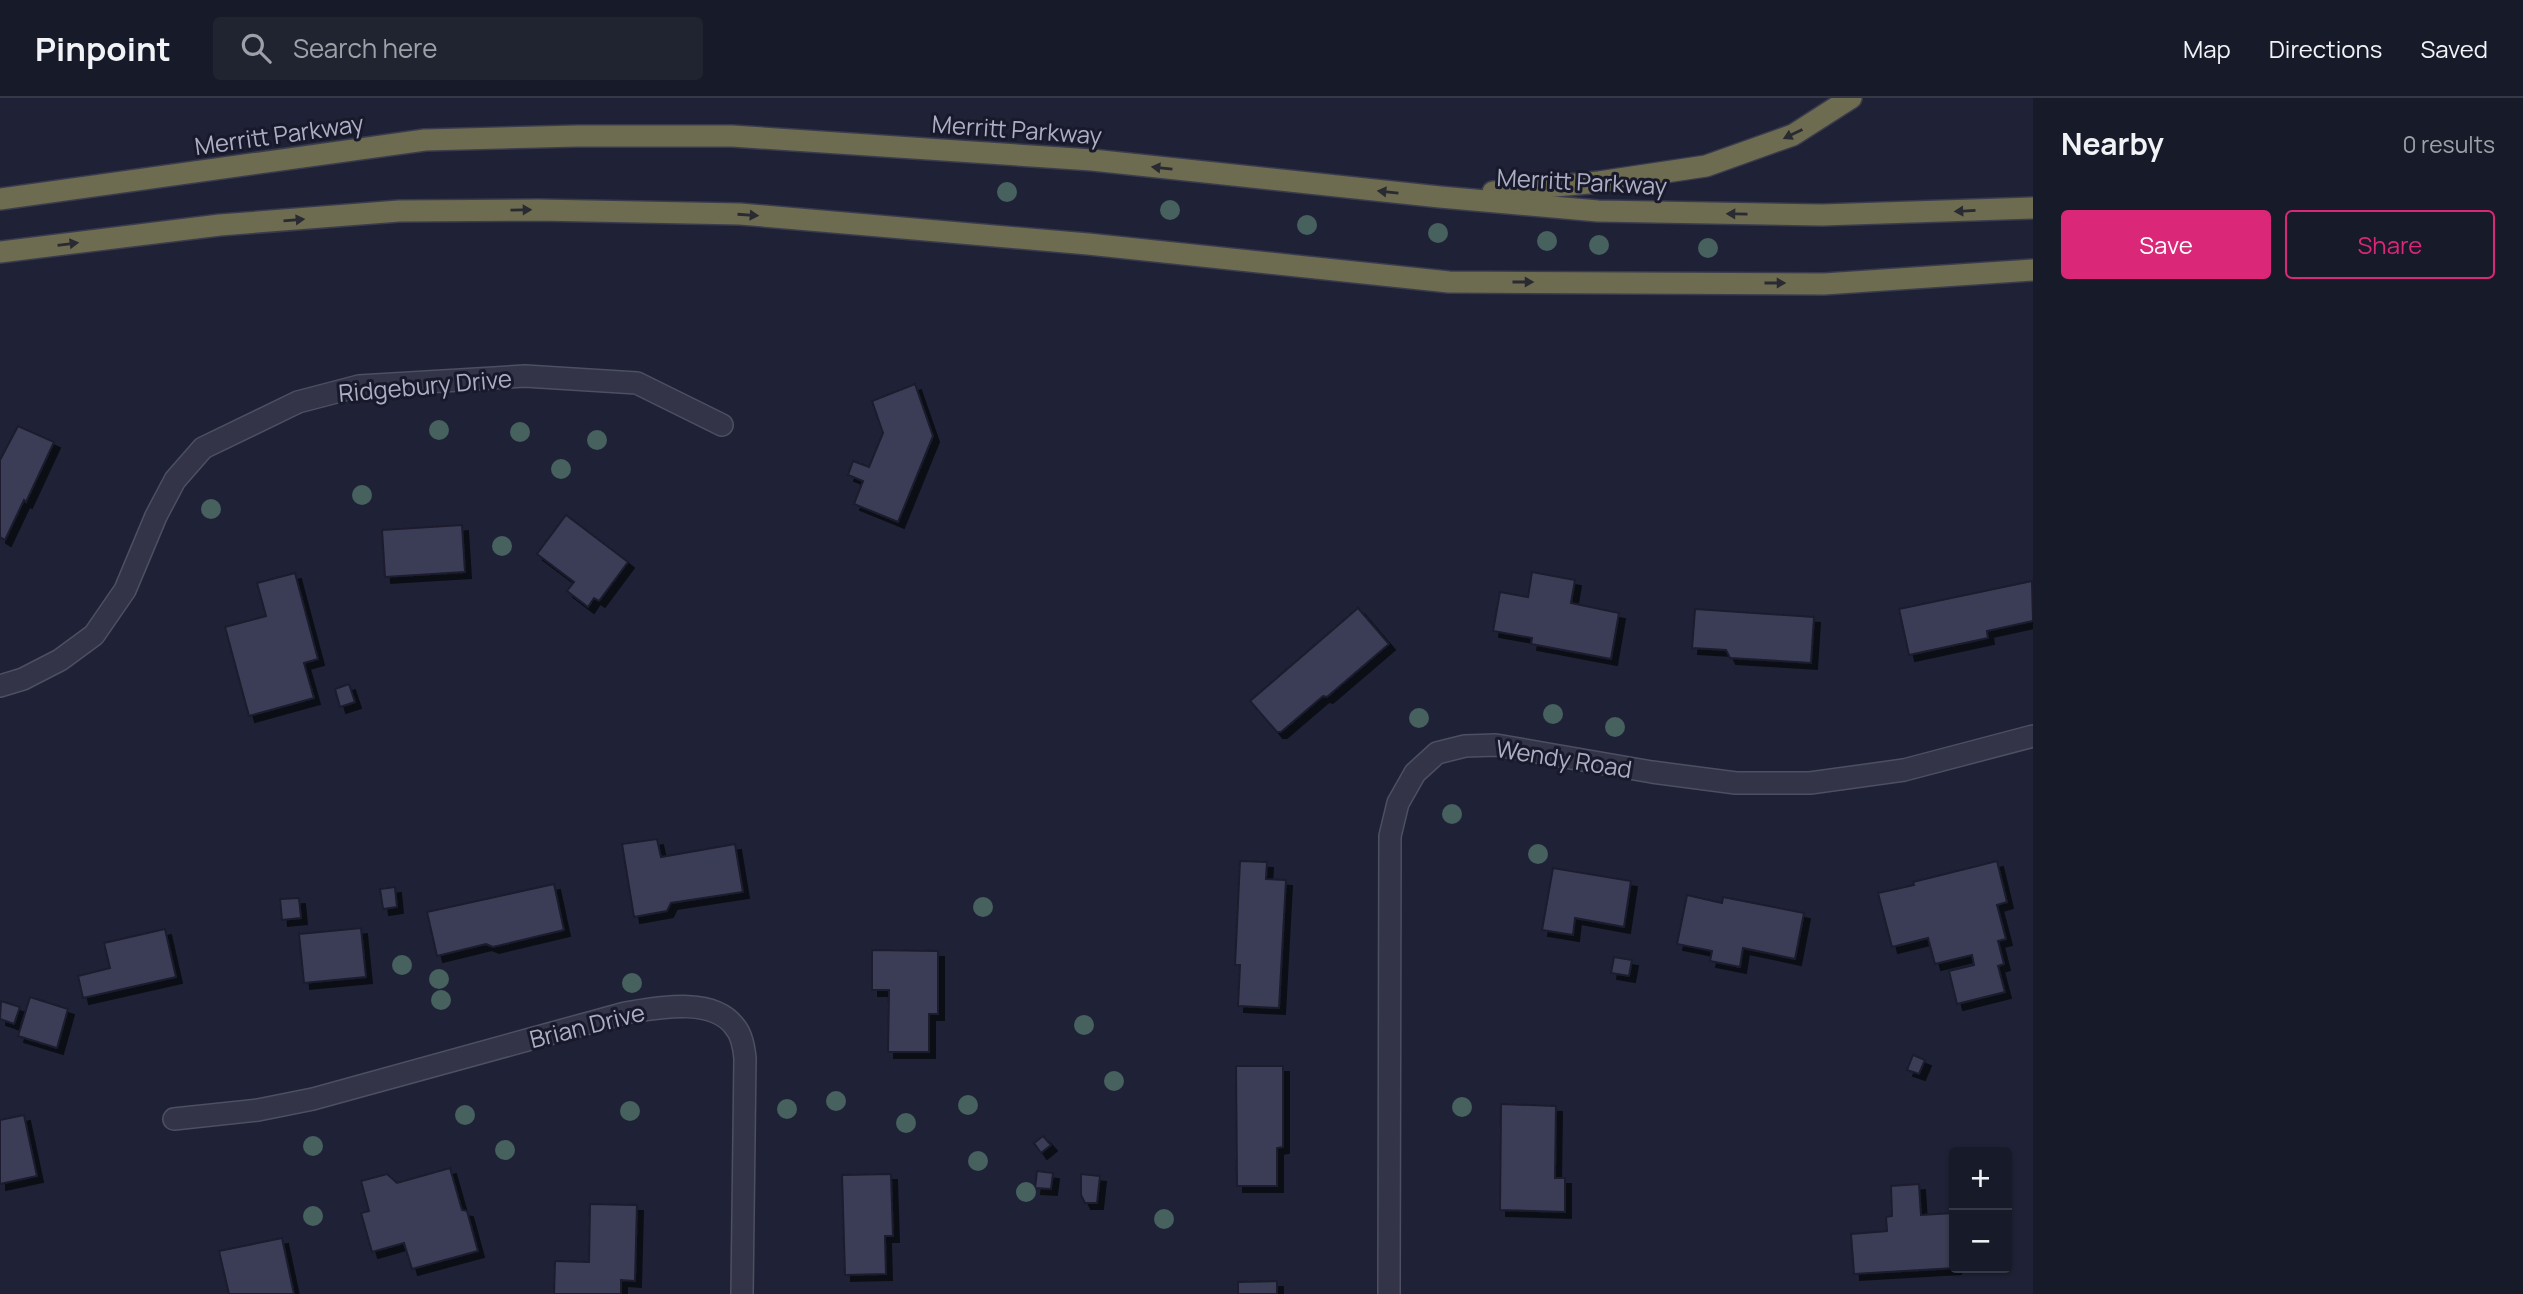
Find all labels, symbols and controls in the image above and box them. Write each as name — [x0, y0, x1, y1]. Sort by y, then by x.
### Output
search box — [213, 17, 703, 80]
text: Pinpoint — [35, 26, 171, 71]
icon: search — [237, 29, 275, 67]
text: Search here — [293, 30, 437, 66]
text: Map — [2183, 32, 2231, 65]
text: Directions — [2269, 32, 2382, 65]
text: Saved — [2420, 32, 2488, 65]
street label: Merritt Parkway — [192, 106, 366, 162]
street label: Merritt Parkway — [931, 107, 1104, 151]
text: Nearby — [2061, 123, 2164, 164]
one-way arrow — [1783, 128, 1803, 139]
text: 0 results — [2402, 128, 2495, 160]
street label: Merritt Parkway — [1496, 160, 1668, 202]
one-way arrow — [1151, 162, 1173, 173]
one-way arrow — [1377, 186, 1399, 197]
one-way arrow — [510, 204, 532, 216]
one-way arrow — [1954, 206, 1976, 217]
one-way arrow — [1726, 208, 1748, 220]
one-way arrow — [738, 210, 760, 221]
button: Save — [2061, 210, 2271, 279]
button: Share — [2285, 210, 2495, 279]
one-way arrow — [283, 214, 305, 225]
one-way arrow — [57, 238, 79, 249]
one-way arrow — [1512, 276, 1534, 288]
one-way arrow — [1764, 277, 1786, 289]
street label: Ridgebury Drive — [337, 361, 513, 409]
street label: Wendy Road — [1494, 731, 1634, 785]
street label: Brian Drive — [526, 995, 648, 1055]
map controls — [1949, 1147, 2012, 1273]
button: + — [1949, 1147, 2012, 1210]
button: − — [1949, 1210, 2012, 1273]

